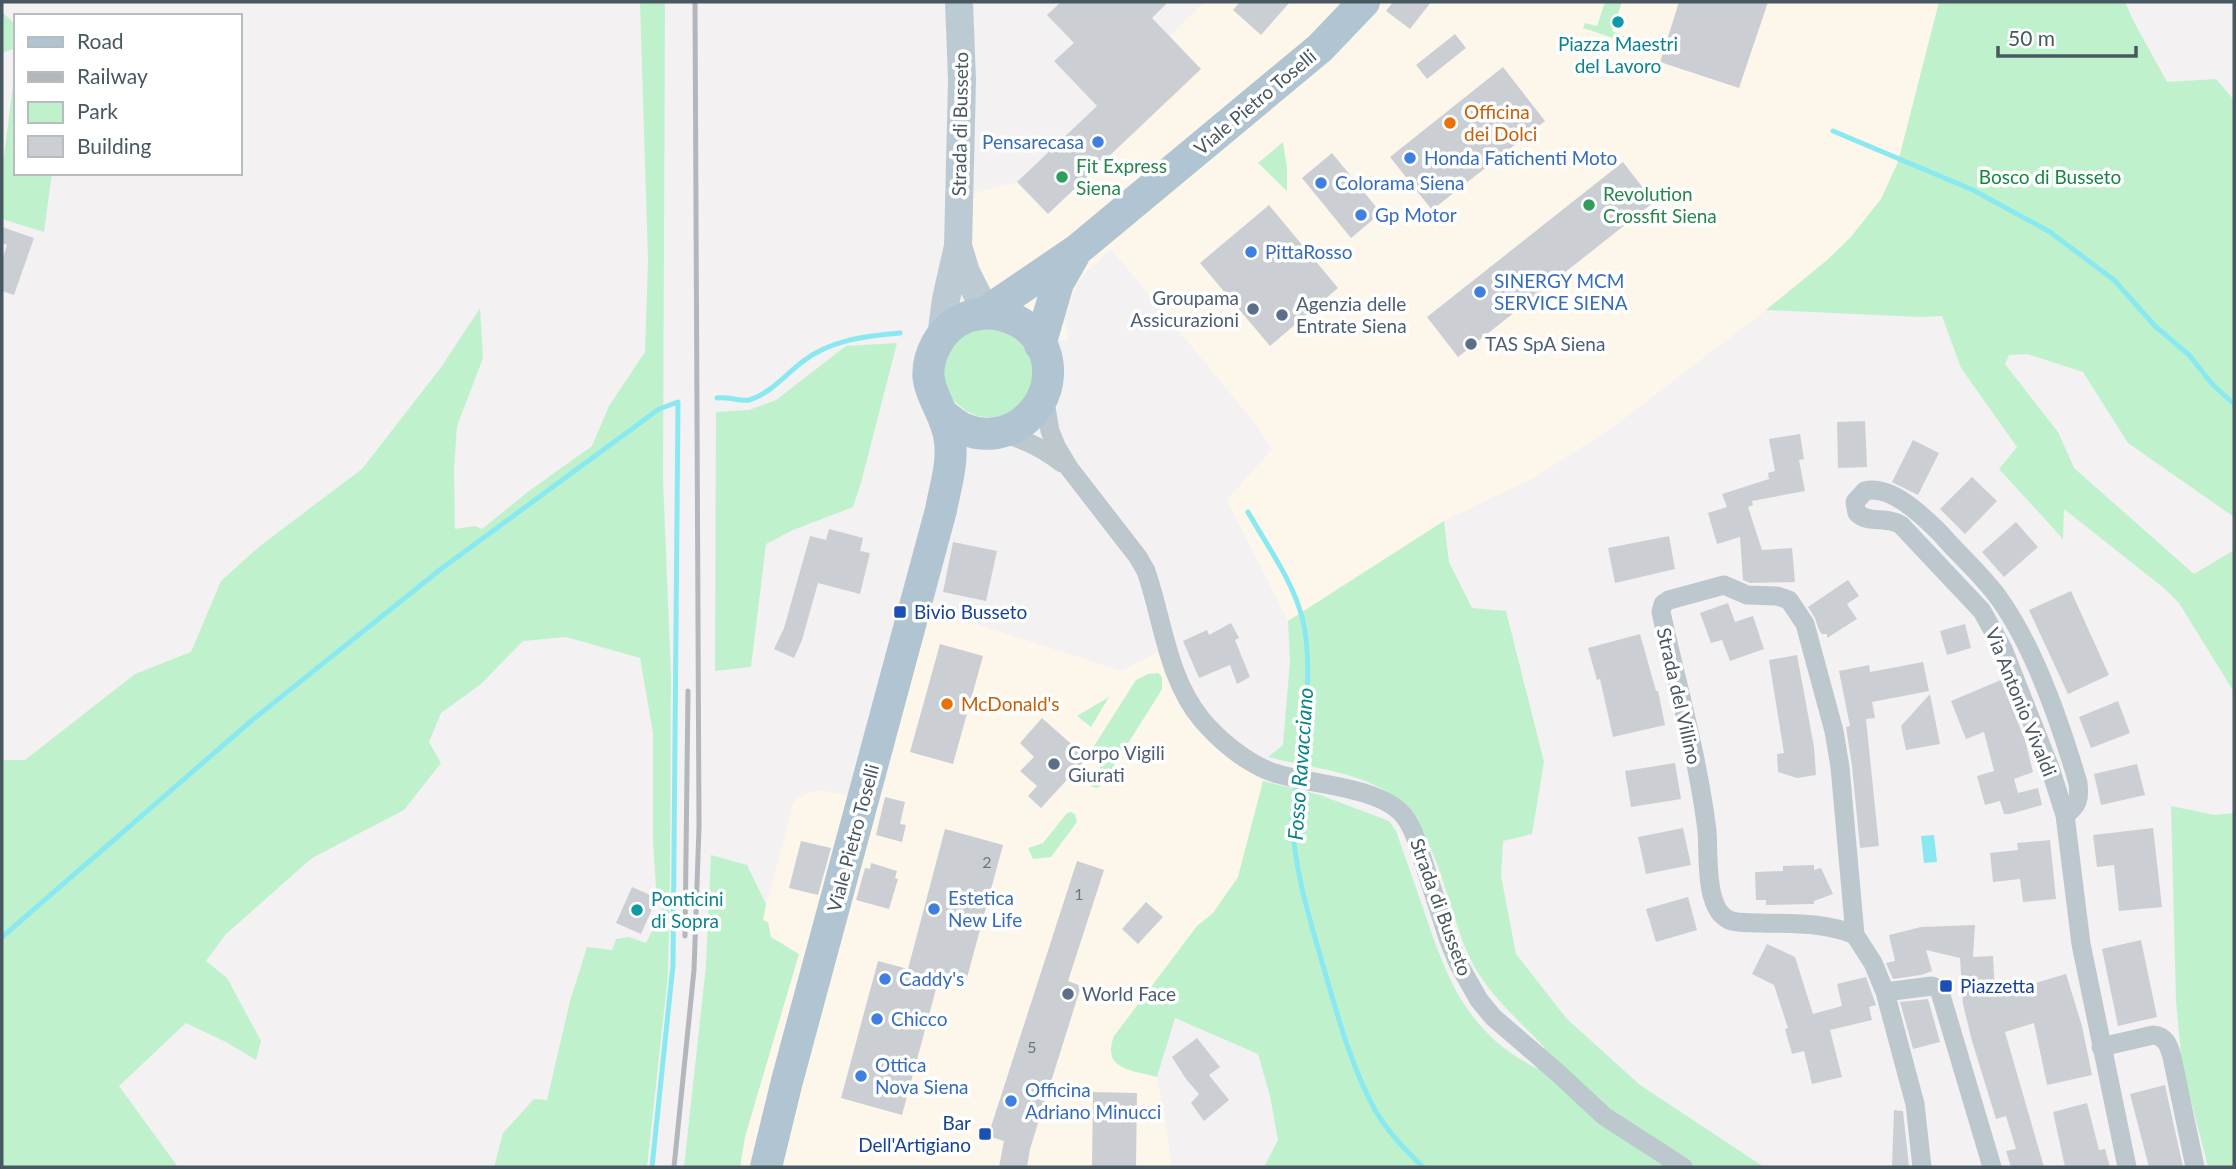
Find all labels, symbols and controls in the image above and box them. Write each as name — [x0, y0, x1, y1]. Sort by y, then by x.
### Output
legend — [14, 14, 242, 175]
marker: Piazza Maestri del Lavoro — [1610, 14, 1626, 30]
scale bar — [1998, 14, 2136, 58]
text: 50 m — [2008, 25, 2055, 50]
text: Road — [77, 28, 124, 53]
place label: Piazza Maestri del Lavoro — [1558, 32, 1678, 77]
street label: Viale Pietro Toselli — [1189, 44, 1320, 159]
street label: Strada di Busseto — [947, 52, 972, 196]
text: Railway — [77, 63, 148, 88]
text: Park — [77, 98, 118, 123]
place label: Officina dei Dolci — [1464, 100, 1537, 145]
marker: Officina dei Dolci — [1442, 115, 1458, 131]
place label: Pensarecasa — [982, 130, 1084, 153]
text: Building — [77, 133, 152, 158]
marker: Pensarecasa — [1090, 134, 1106, 150]
place label: Honda Fatichenti Moto — [1424, 146, 1617, 169]
marker: Honda Fatichenti Moto — [1402, 150, 1418, 166]
place label: Fit Express Siena — [1076, 154, 1167, 199]
park label: Bosco di Busseto — [1979, 165, 2121, 188]
marker: Fit Express Siena — [1054, 169, 1070, 185]
place label: Colorama Siena — [1335, 171, 1465, 194]
marker: Colorama Siena — [1313, 175, 1329, 191]
place label: Revolution Crossfit Siena — [1603, 182, 1717, 227]
marker: Revolution Crossfit Siena — [1581, 197, 1597, 213]
place label: Gp Motor — [1375, 203, 1457, 226]
marker: Gp Motor — [1353, 207, 1369, 223]
place label: PittaRosso — [1265, 240, 1352, 263]
marker: PittaRosso — [1243, 244, 1259, 260]
place label: SINERGY MCM SERVICE SIENA — [1494, 269, 1628, 314]
marker: SINERGY MCM SERVICE SIENA — [1472, 284, 1488, 300]
place label: Groupama Assicurazioni — [1130, 286, 1239, 331]
place label: Agenzia delle Entrate Siena — [1296, 292, 1407, 337]
marker: Groupama Assicurazioni — [1245, 301, 1261, 317]
marker: Agenzia delle Entrate Siena — [1274, 307, 1290, 323]
place label: TAS SpA Siena — [1485, 332, 1605, 355]
marker: TAS SpA Siena — [1463, 336, 1479, 352]
place label: Bivio Busseto — [914, 600, 1027, 623]
marker: Bivio Busseto — [892, 604, 908, 620]
street label: Via Antonio Vivaldi — [1981, 624, 2062, 779]
street label: Strada del Villino — [1653, 625, 1706, 766]
water label: Fosso Ravacciano — [1282, 687, 1317, 841]
place label: McDonald's — [961, 692, 1060, 715]
marker: McDonald's — [939, 696, 955, 712]
place label: Corpo Vigili Giurati — [1068, 741, 1165, 786]
marker: Corpo Vigili Giurati — [1046, 756, 1062, 772]
street label: Viale Pietro Toselli — [822, 761, 883, 914]
street label: Strada di Busseto — [1406, 835, 1477, 979]
house number: 2 — [982, 852, 992, 871]
house number: 1 — [1074, 884, 1084, 903]
place label: Estetica New Life — [948, 886, 1022, 931]
place label: Ponticini di Sopra — [651, 887, 724, 932]
marker: Estetica New Life — [926, 901, 942, 917]
marker: Ponticini di Sopra — [629, 902, 645, 918]
place label: Caddy's — [899, 967, 964, 990]
marker: Caddy's — [877, 971, 893, 987]
place label: Piazzetta — [1960, 974, 2035, 997]
marker: Piazzetta — [1938, 978, 1954, 994]
place label: World Face — [1082, 982, 1176, 1005]
marker: World Face — [1060, 986, 1076, 1002]
place label: Chicco — [891, 1007, 947, 1030]
marker: Chicco — [869, 1011, 885, 1027]
house number: 5 — [1027, 1037, 1037, 1056]
place label: Ottica Nova Siena — [875, 1053, 968, 1098]
marker: Ottica Nova Siena — [853, 1068, 869, 1084]
place label: Officina Adriano Minucci — [1025, 1078, 1161, 1123]
marker: Officina Adriano Minucci — [1003, 1093, 1019, 1109]
place label: Bar Dell'Artigiano — [858, 1111, 971, 1156]
marker: Bar Dell'Artigiano — [977, 1126, 993, 1142]

